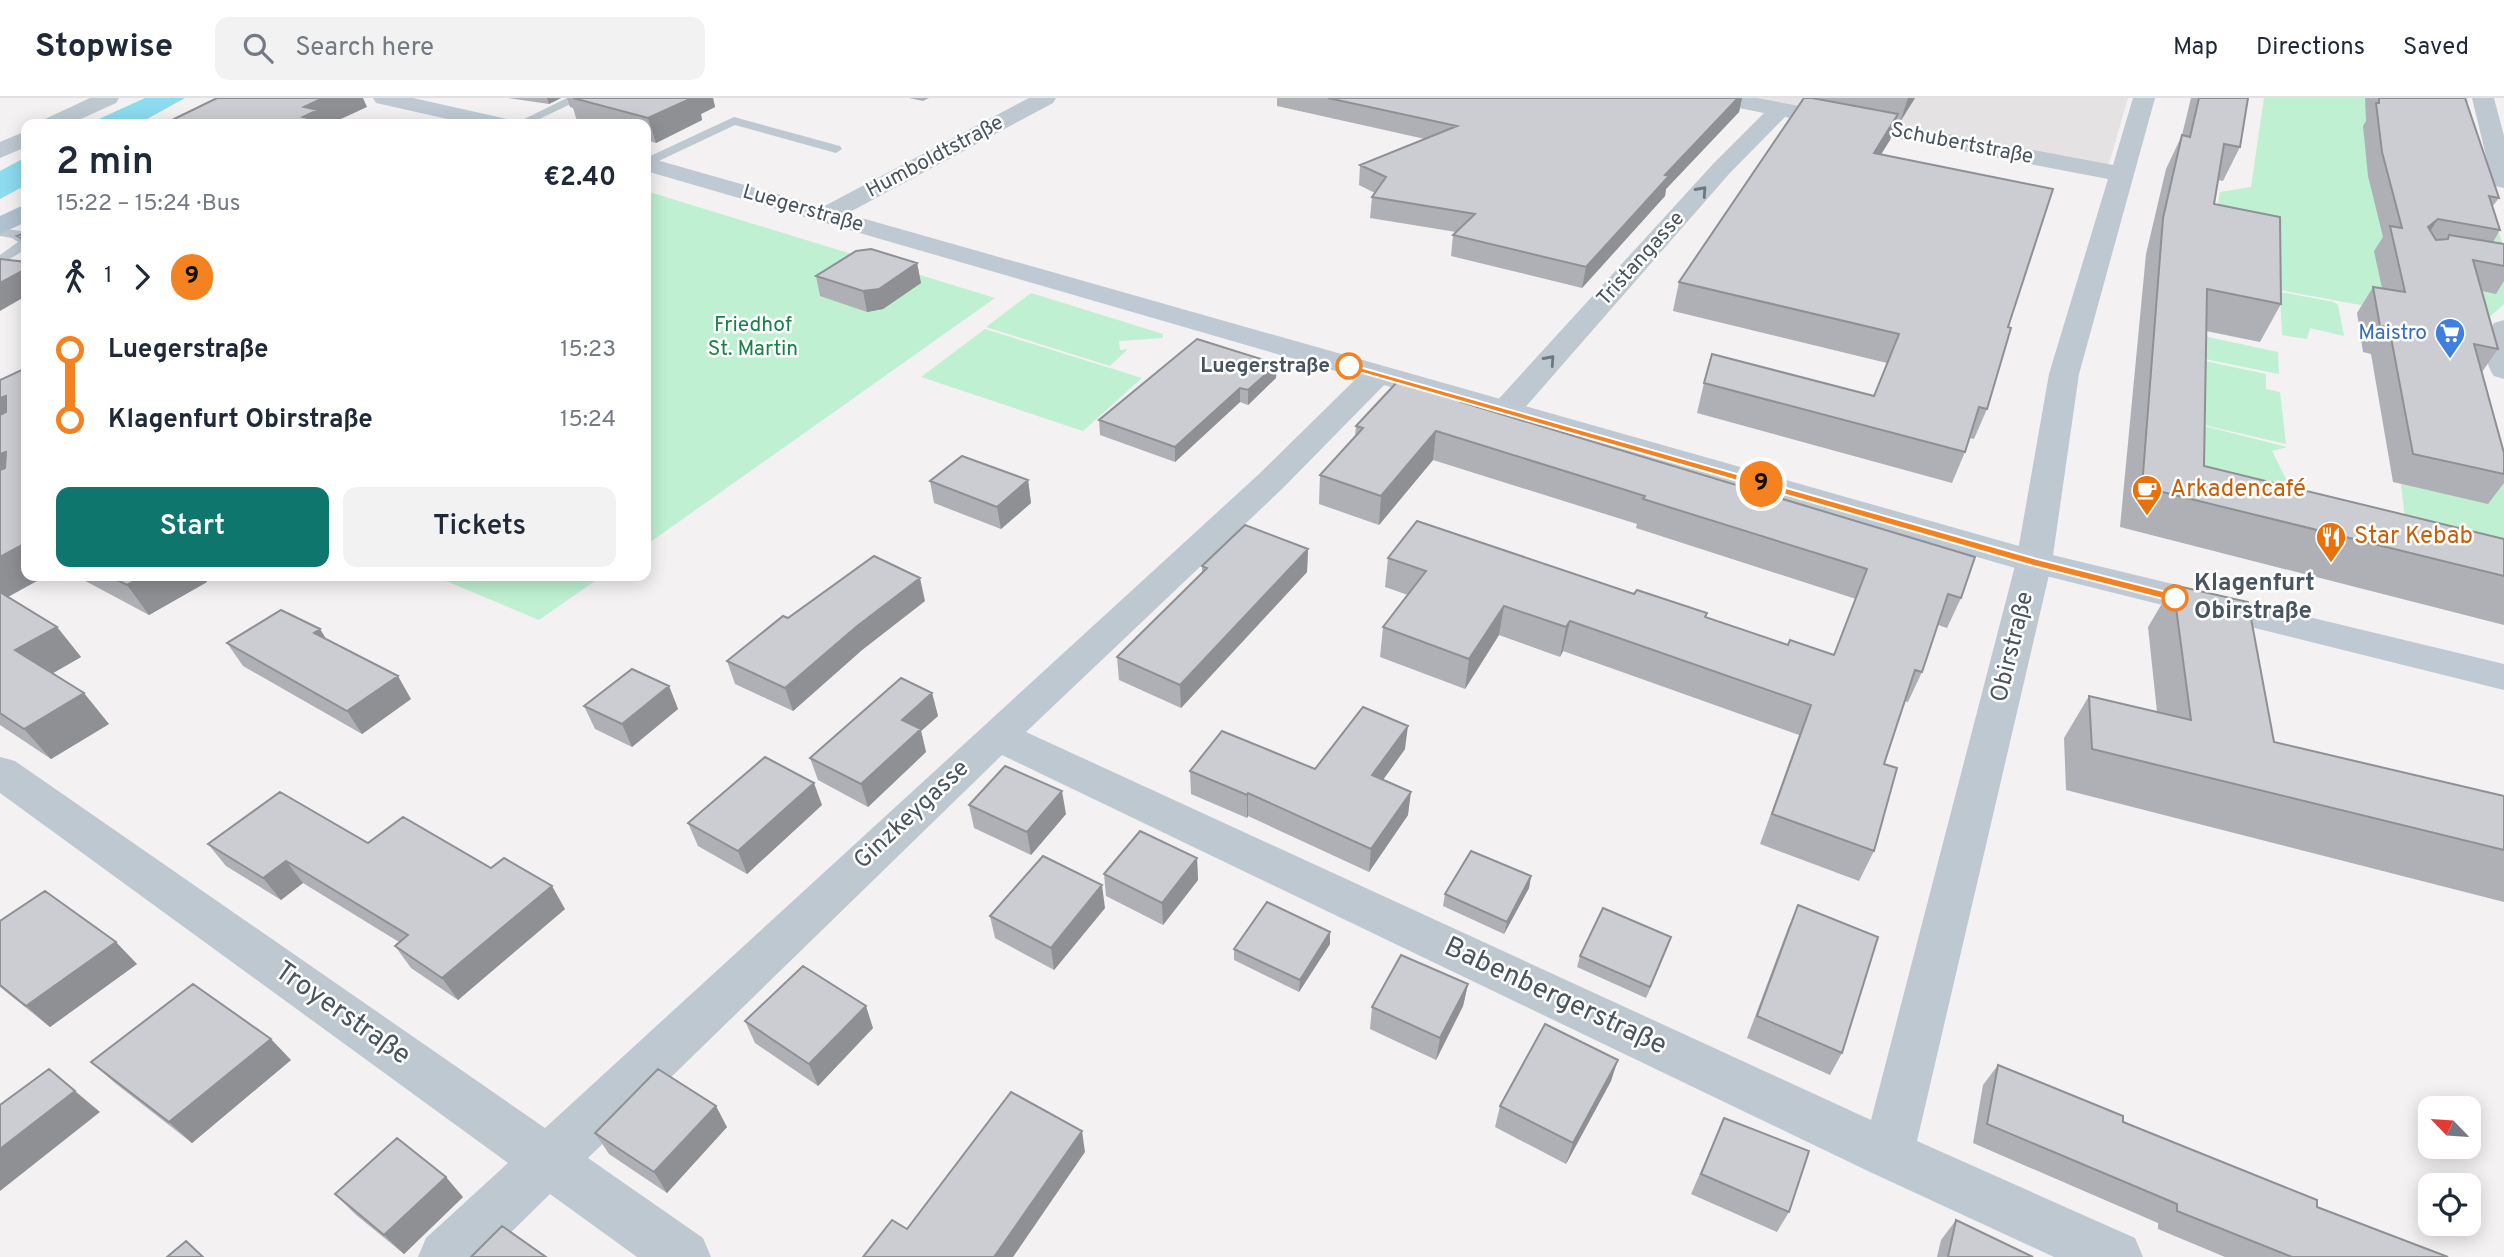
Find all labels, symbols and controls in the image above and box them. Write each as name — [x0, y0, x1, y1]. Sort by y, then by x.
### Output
search box — [215, 17, 705, 80]
text: Stopwise — [35, 27, 173, 69]
icon: search — [239, 29, 277, 67]
text: Search here — [295, 32, 434, 65]
text: Map — [2173, 33, 2218, 63]
text: Directions — [2256, 33, 2365, 63]
text: Saved — [2403, 33, 2469, 63]
street label: Humboldtstraße — [862, 109, 1008, 205]
street label: Schubertstraße — [1888, 117, 2036, 171]
text: 2 min — [56, 139, 154, 188]
text: €2.40 — [543, 162, 616, 195]
street label: Luegerstraße — [739, 179, 867, 239]
one-way arrow — [1694, 186, 1706, 199]
text: 15:22 – 15:24 · Bus — [56, 190, 241, 219]
street label: Tristangasse — [1591, 206, 1691, 312]
icon: walk — [56, 258, 94, 296]
icon: forward — [123, 258, 161, 296]
text: 1 — [104, 262, 113, 291]
text: 9 — [185, 262, 199, 292]
park label: Friedhof St. Martin — [708, 312, 798, 363]
supermarket icon: Maistro — [2433, 316, 2467, 360]
place label: Maistro — [2358, 320, 2427, 347]
text: Luegerstraße — [108, 334, 269, 367]
text: 15:23 — [560, 336, 616, 365]
place label: Luegerstraße — [1200, 353, 1330, 380]
marker: Luegerstraße — [1336, 353, 1362, 379]
one-way arrow — [1542, 355, 1554, 368]
text: Klagenfurt Obirstraße — [108, 404, 373, 437]
text: 15:24 — [560, 406, 616, 435]
line badge: 9 — [1738, 461, 1784, 507]
text: 9 — [1754, 469, 1768, 499]
cafe icon: Arkadencafé — [2130, 473, 2164, 517]
place label: Arkadencafé — [2170, 475, 2306, 505]
button: Start — [56, 487, 329, 567]
button: Tickets — [343, 487, 616, 567]
restaurant icon: Star Kebab — [2314, 520, 2348, 564]
place label: Star Kebab — [2354, 522, 2473, 552]
place label: Klagenfurt Obirstraße — [2194, 569, 2315, 627]
marker: Klagenfurt Obirstraße — [2162, 585, 2188, 611]
street label: Obirstraße — [1985, 589, 2041, 705]
street label: Ginzkeygasse — [848, 754, 976, 876]
street label: Babenbergerstraße — [1438, 930, 1672, 1064]
street label: Troyerstraße — [267, 954, 417, 1074]
north arrow — [2418, 1096, 2482, 1158]
map controls — [2418, 1096, 2481, 1236]
button: locate — [2418, 1173, 2481, 1236]

